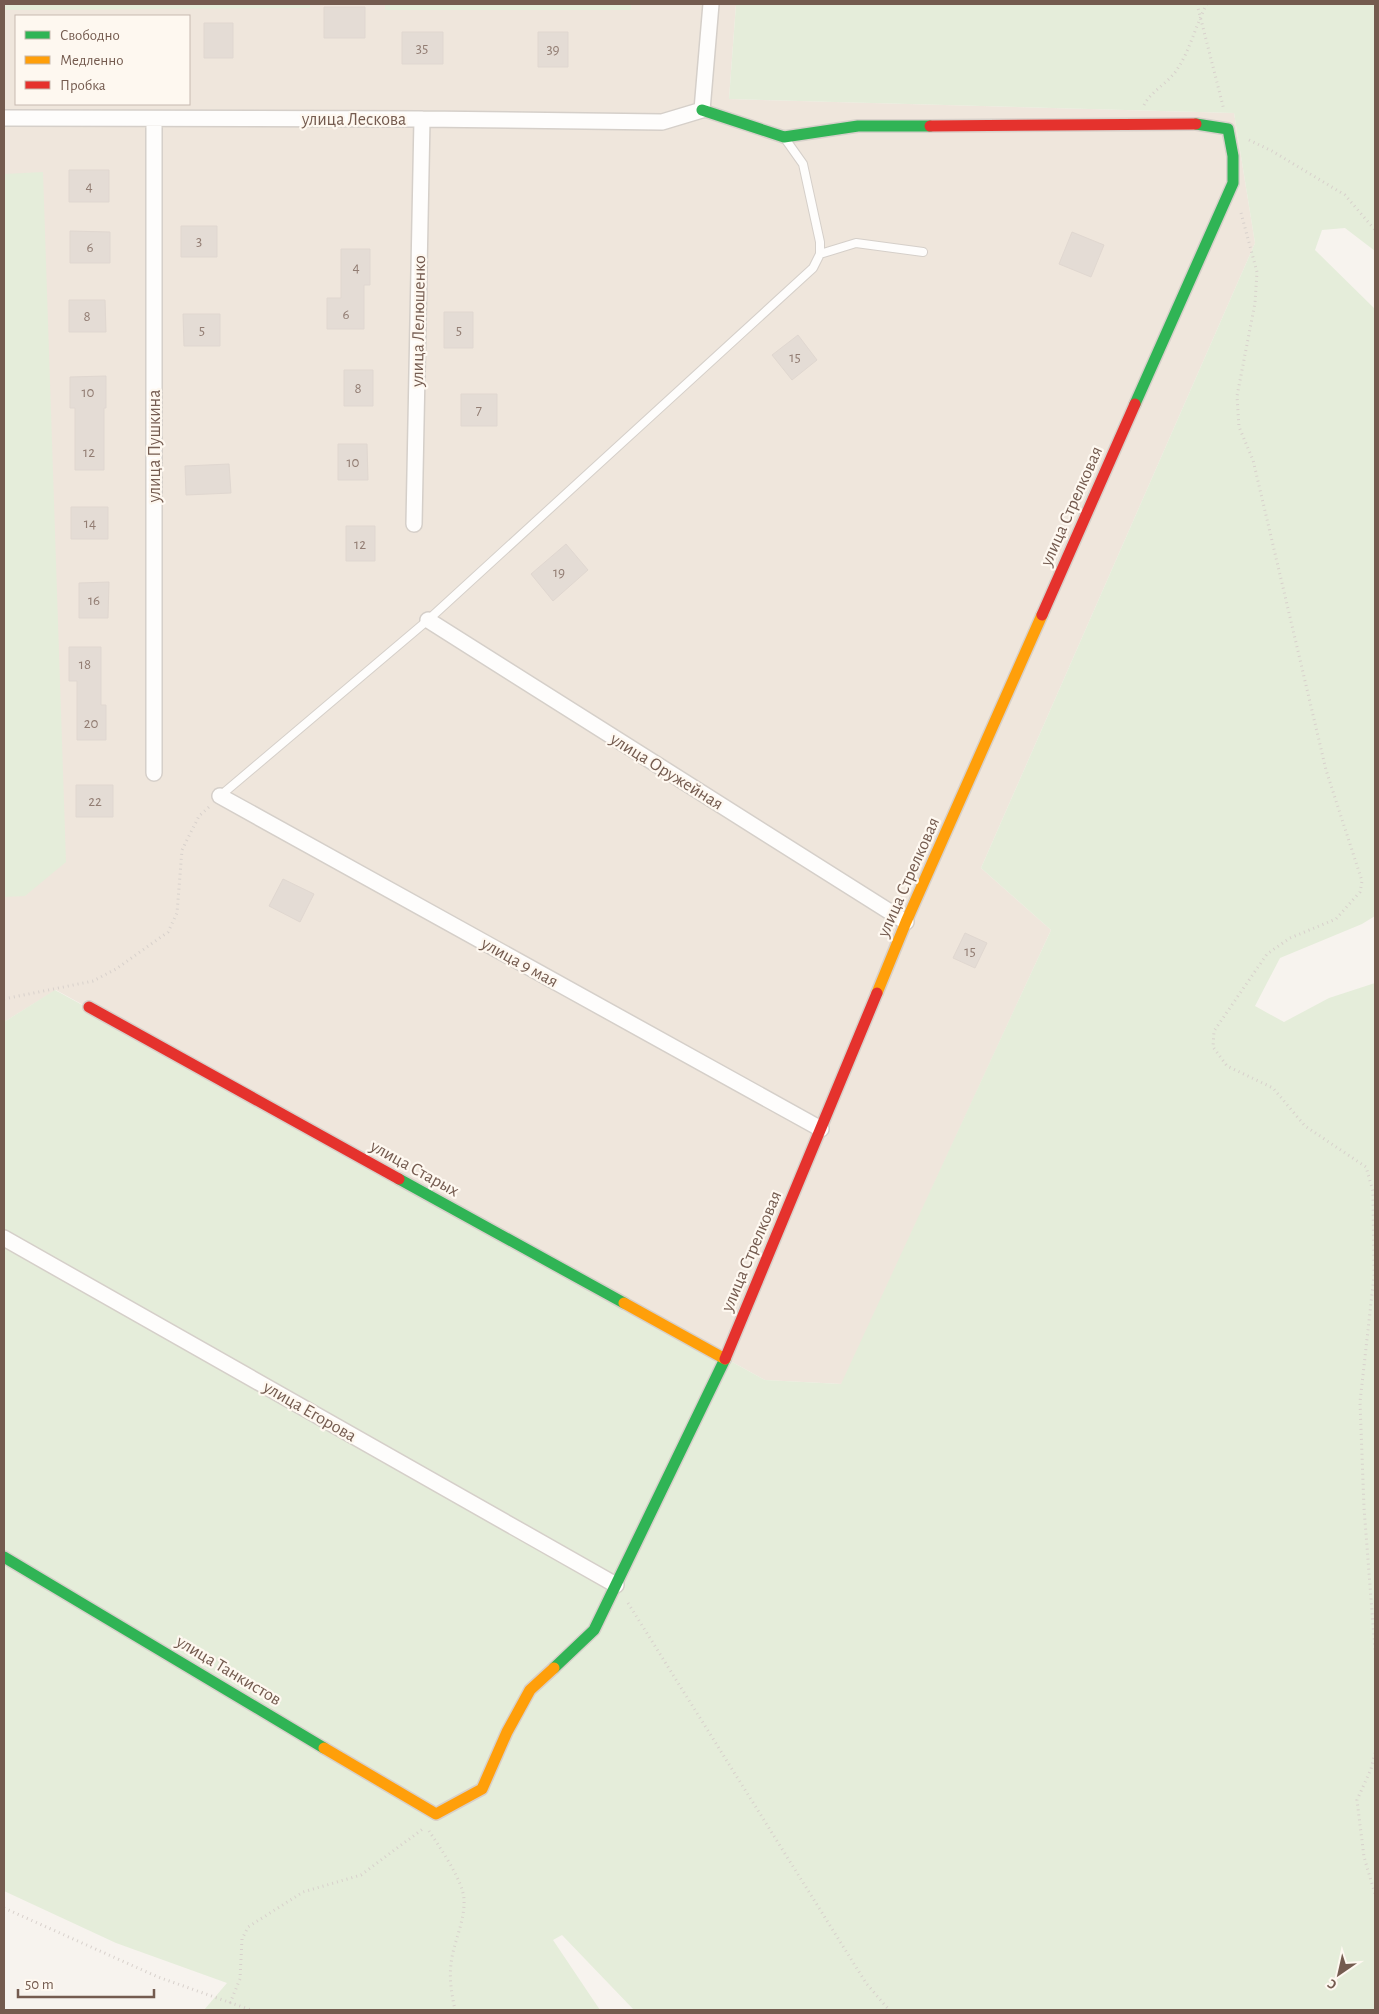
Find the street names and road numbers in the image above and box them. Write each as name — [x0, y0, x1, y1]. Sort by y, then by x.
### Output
street label: улица Лескова — [301, 111, 406, 129]
street label: улица Лелюшенко — [409, 255, 429, 388]
street label: улица Пушкина — [146, 390, 164, 503]
street label: улица Стрелковая — [1037, 444, 1106, 570]
street label: улица Оружейная — [606, 729, 726, 814]
street label: улица Стрелковая — [874, 815, 943, 941]
street label: улица 9 мая — [477, 934, 561, 991]
street label: улица Старых — [366, 1137, 462, 1201]
street label: улица Стрелковая — [718, 1189, 785, 1315]
street label: улица Егорова — [259, 1378, 359, 1446]
street label: улица Танкистов — [172, 1632, 284, 1709]

